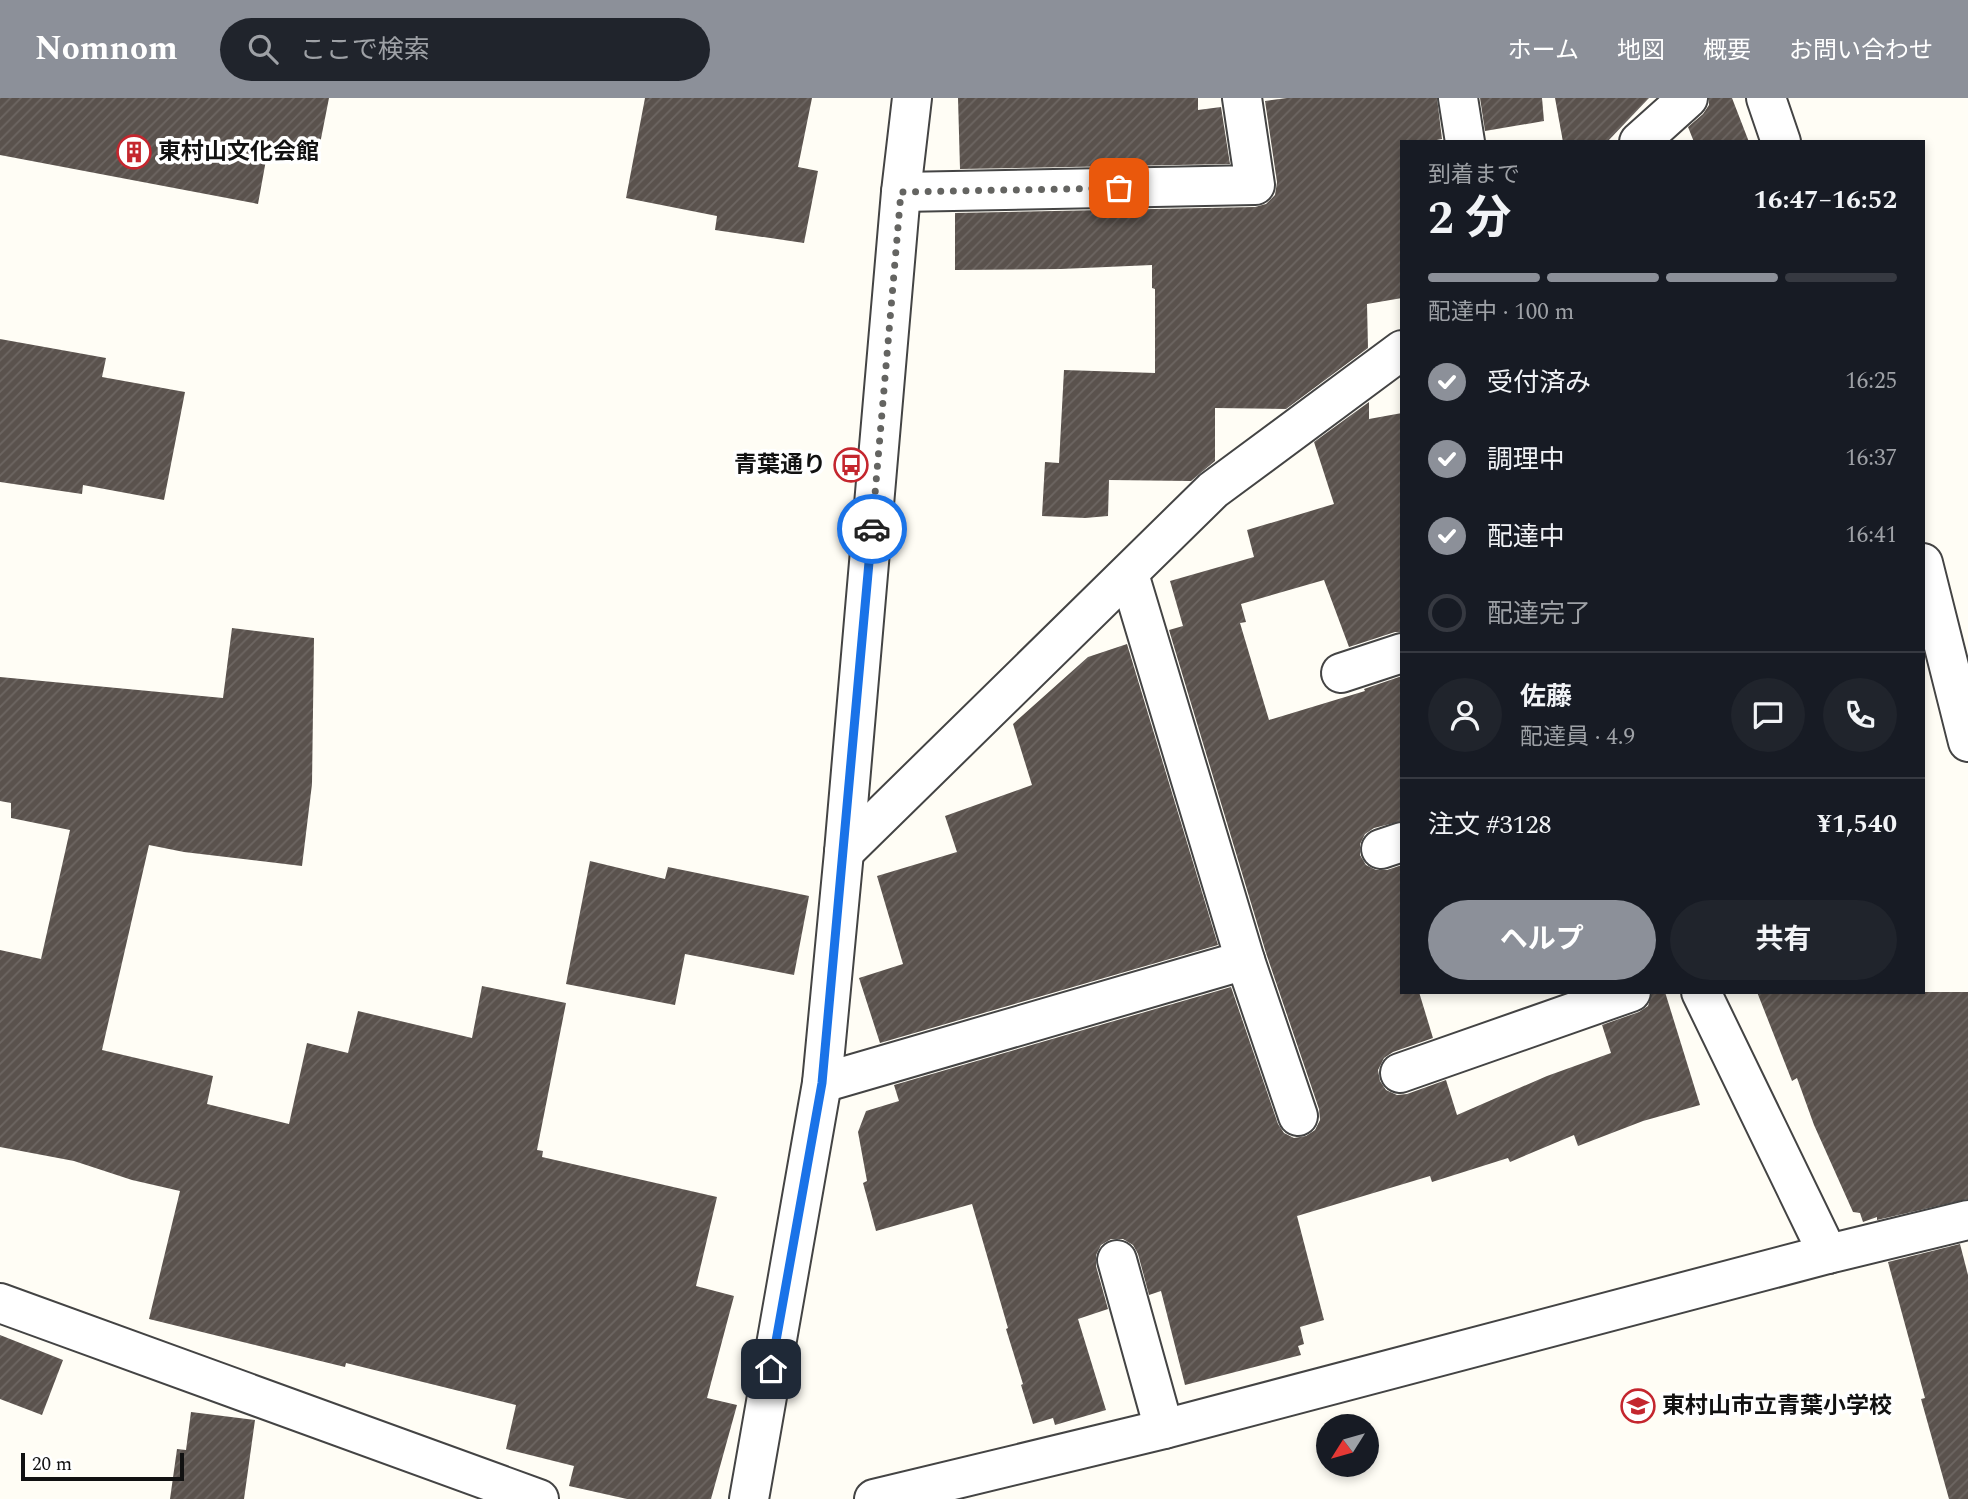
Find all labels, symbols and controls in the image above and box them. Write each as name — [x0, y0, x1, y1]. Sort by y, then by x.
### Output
search box — [220, 18, 710, 81]
text: Nomnom — [35, 24, 178, 74]
icon: search — [244, 30, 282, 68]
text: ここで検索 — [300, 30, 430, 70]
text: ホーム — [1508, 33, 1579, 69]
text: 地図 — [1617, 33, 1665, 69]
text: 概要 — [1703, 33, 1751, 69]
text: お問い合わせ — [1789, 33, 1933, 69]
building icon: 東村山文化会館 — [115, 133, 153, 171]
place label: 東村山文化会館 — [158, 135, 319, 170]
pin — [1089, 158, 1149, 218]
text: 到着まで — [1428, 158, 1520, 193]
icon: bag — [1100, 169, 1138, 207]
text: 16:47–16:52 — [1753, 180, 1897, 220]
text: 2 分 — [1428, 184, 1511, 254]
text: 配達中 · 100 m — [1428, 295, 1574, 330]
icon: check — [1428, 363, 1466, 401]
text: 受付済み — [1487, 363, 1591, 403]
text: 16:25 — [1845, 364, 1897, 399]
icon: check — [1428, 440, 1466, 478]
text: 調理中 — [1487, 440, 1565, 480]
text: 16:37 — [1845, 441, 1897, 476]
bus stop icon: 青葉通り — [832, 446, 870, 484]
place label: 青葉通り — [734, 448, 826, 483]
courier — [837, 494, 907, 564]
icon: car — [853, 510, 891, 548]
icon: check — [1428, 517, 1466, 555]
text: 配達中 — [1487, 517, 1565, 557]
text: 16:41 — [1845, 518, 1897, 553]
text: 配達完了 — [1487, 594, 1591, 634]
text: 佐藤 — [1520, 677, 1572, 717]
button: person — [1428, 678, 1502, 752]
button: chat — [1731, 678, 1805, 752]
button: phone — [1823, 678, 1897, 752]
text: 配達員 · 4.9 — [1520, 720, 1635, 755]
text: ¥1,540 — [1817, 804, 1897, 844]
text: 注文 #3128 — [1428, 805, 1552, 845]
button: ヘルプ — [1428, 900, 1656, 980]
button: 共有 — [1670, 900, 1897, 980]
pin — [741, 1339, 801, 1399]
icon: home — [752, 1350, 790, 1388]
school or university icon: 東村山市立青葉小学校 — [1619, 1387, 1657, 1425]
place label: 東村山市立青葉小学校 — [1662, 1389, 1892, 1424]
north arrow — [1316, 1414, 1379, 1477]
map controls — [1316, 1414, 1379, 1477]
scale bar — [21, 1450, 184, 1482]
text: 20 m — [32, 1450, 72, 1479]

